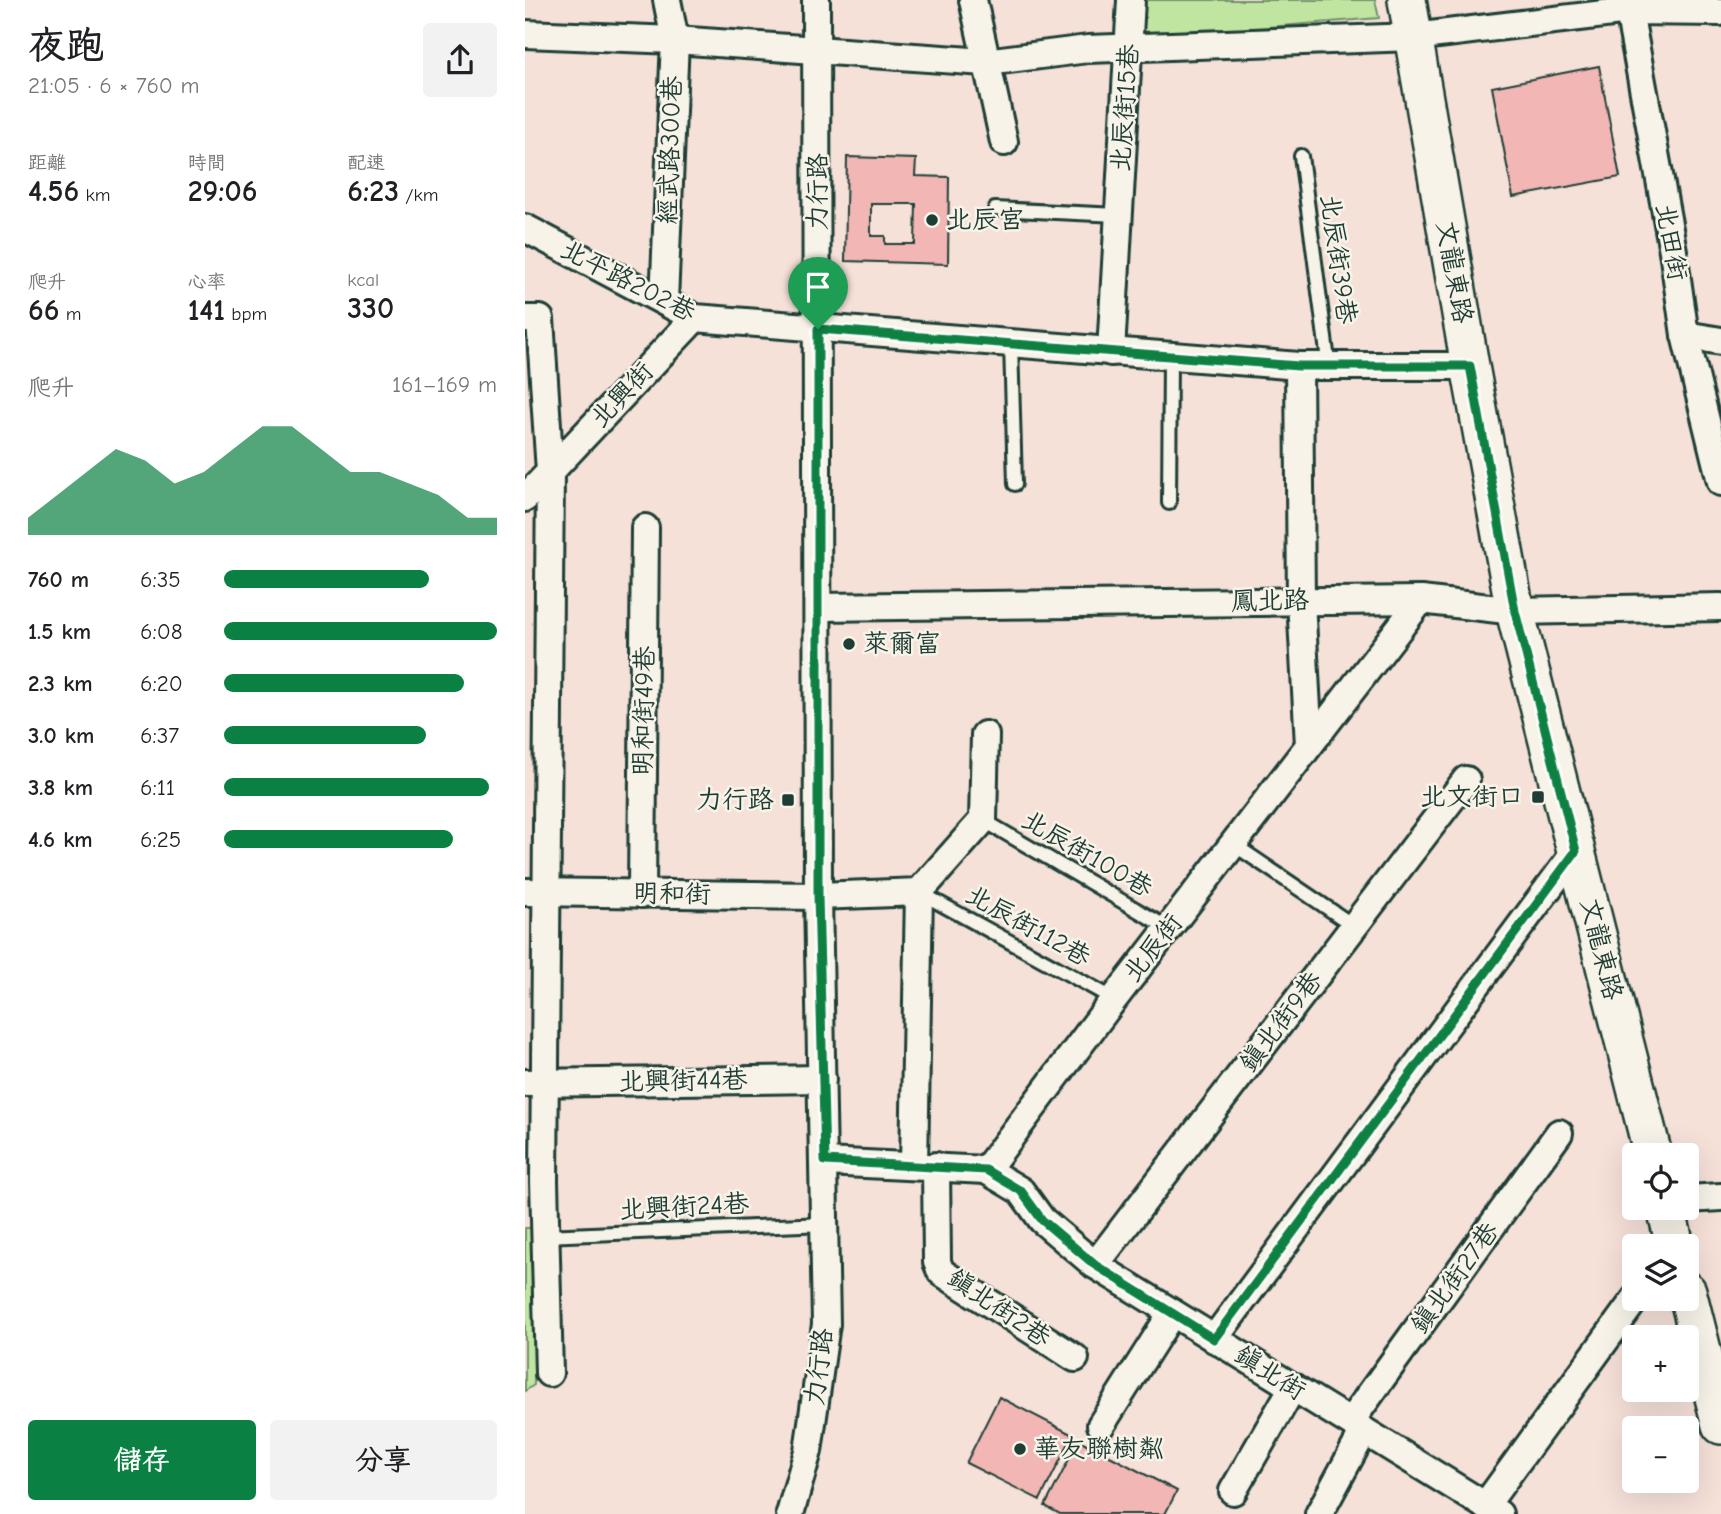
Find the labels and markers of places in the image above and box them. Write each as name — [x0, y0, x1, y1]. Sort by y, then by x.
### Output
place label: 北辰宮 — [946, 205, 1024, 235]
marker: 北辰宮 — [924, 212, 940, 228]
pin — [788, 257, 848, 329]
place label: 萊爾富 — [863, 629, 941, 659]
marker: 萊爾富 — [841, 636, 857, 652]
place label: 北文街口 — [1420, 782, 1524, 812]
place label: 力行路 — [696, 785, 774, 815]
marker: 北文街口 — [1530, 789, 1546, 805]
marker: 力行路 — [780, 792, 796, 808]
place label: 華友聯樹粼 — [1034, 1434, 1164, 1464]
marker: 華友聯樹粼 — [1012, 1441, 1028, 1457]

